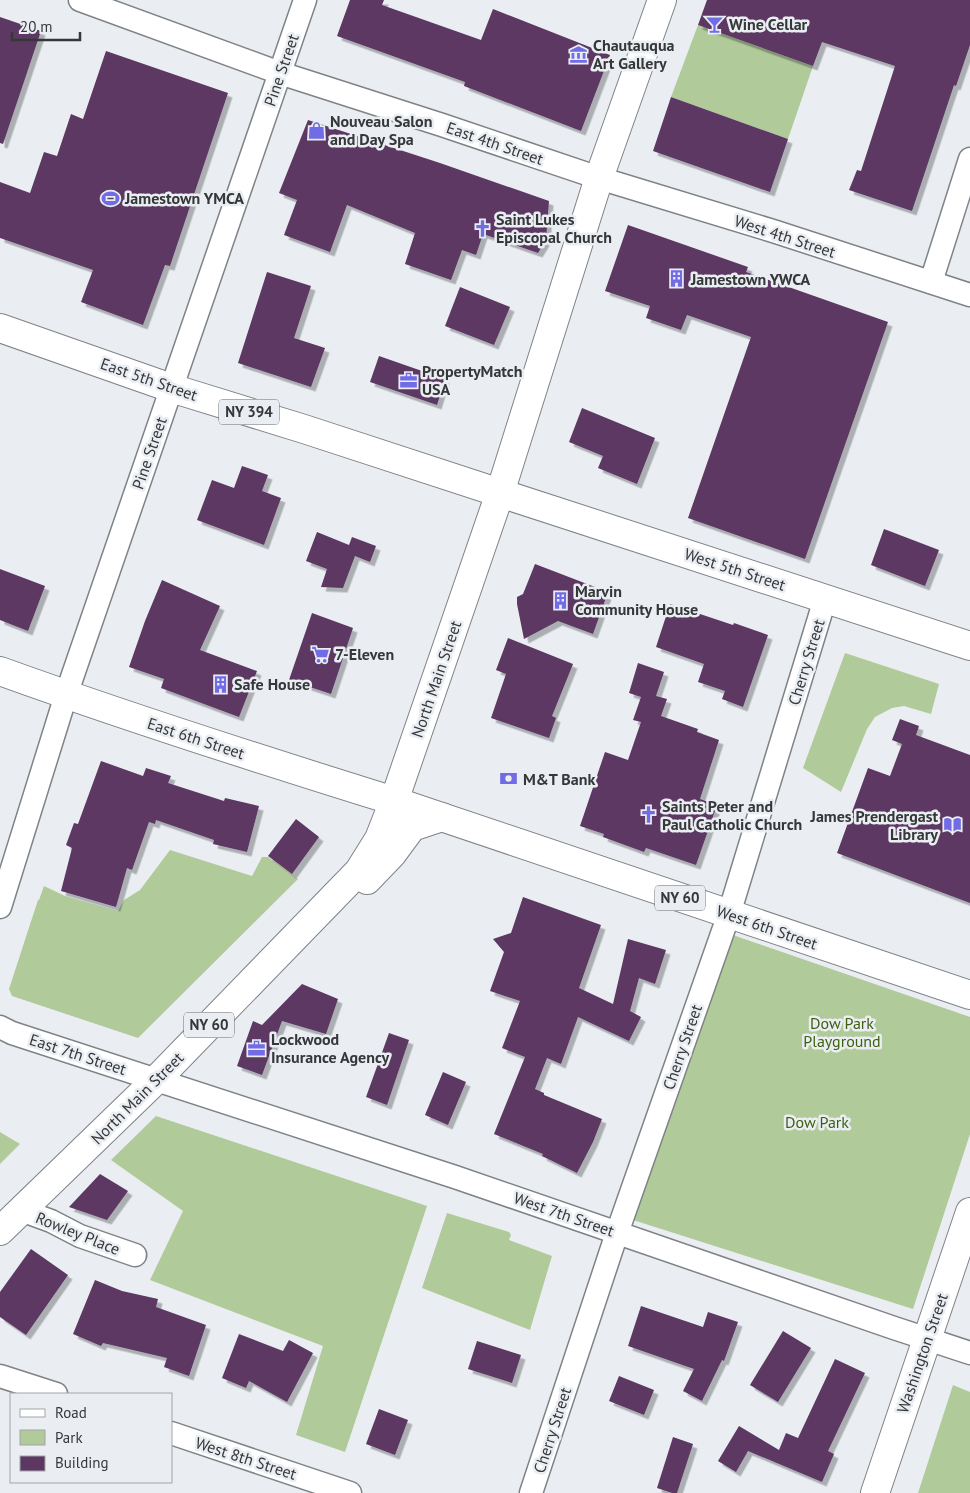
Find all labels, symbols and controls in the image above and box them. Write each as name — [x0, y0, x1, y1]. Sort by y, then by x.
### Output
scale bar — [12, 10, 80, 42]
bar icon: Wine Cellar — [705, 14, 725, 34]
place label: Wine Cellar — [729, 14, 808, 34]
text: 20 m — [20, 17, 53, 36]
street label: Pine Street — [259, 31, 303, 109]
place label: Chautauqua Art Gallery — [593, 35, 675, 73]
museum icon: Chautauqua Art Gallery — [569, 44, 589, 64]
place label: Nouveau Salon and Day Spa — [330, 111, 432, 149]
street label: East 4th Street — [444, 117, 547, 169]
shop icon: Nouveau Salon and Day Spa — [306, 120, 326, 140]
sports icon: Jamestown YMCA — [101, 188, 121, 208]
place label: Jamestown YMCA — [124, 188, 244, 208]
place label: Saint Lukes Episcopal Church — [496, 209, 612, 247]
street label: West 4th Street — [732, 210, 839, 262]
church icon: Saint Lukes Episcopal Church — [472, 218, 492, 238]
building icon: Jamestown YWCA — [667, 269, 687, 289]
place label: Jamestown YWCA — [690, 269, 810, 289]
street label: East 5th Street — [98, 353, 201, 405]
place label: PropertyMatch USA — [422, 361, 523, 399]
office icon: PropertyMatch USA — [398, 370, 418, 390]
road number: NY 394 — [219, 400, 279, 424]
street label: Pine Street — [127, 414, 171, 492]
street label: West 5th Street — [682, 543, 789, 595]
place label: Marvin Community House — [575, 581, 698, 619]
building icon: Marvin Community House — [551, 590, 571, 610]
street label: Cherry Street — [783, 616, 829, 707]
street label: North Main Street — [407, 617, 466, 740]
supermarket icon: 7-Eleven — [311, 644, 331, 664]
place label: 7-Eleven — [335, 644, 394, 664]
building icon: Safe House — [210, 674, 230, 694]
place label: Safe House — [234, 674, 310, 694]
street label: East 6th Street — [145, 713, 248, 763]
bank icon: M&T Bank — [499, 769, 519, 789]
place label: M&T Bank — [523, 769, 595, 789]
place label: Saints Peter and Paul Catholic Church — [662, 796, 802, 834]
church icon: Saints Peter and Paul Catholic Church — [638, 805, 658, 825]
place label: James Prendergast Library — [810, 806, 938, 844]
library icon: James Prendergast Library — [942, 815, 962, 835]
road number: NY 60 — [655, 886, 705, 910]
street label: West 6th Street — [714, 900, 821, 954]
street label: Cherry Street — [658, 1001, 706, 1092]
road number: NY 60 — [184, 1012, 234, 1038]
park label: Dow Park Playground — [803, 1013, 881, 1051]
street label: East 7th Street — [27, 1029, 129, 1079]
place label: Lockwood Insurance Agency — [271, 1029, 390, 1067]
office icon: Lockwood Insurance Agency — [247, 1038, 267, 1058]
street label: North Main Street — [87, 1047, 188, 1148]
park label: Dow Park — [785, 1112, 849, 1132]
street label: West 7th Street — [511, 1187, 617, 1241]
street label: Rowley Place — [33, 1207, 123, 1259]
street label: Washington Street — [892, 1290, 952, 1416]
street label: Cherry Street — [529, 1384, 575, 1475]
legend — [10, 1393, 172, 1483]
text: Road — [55, 1403, 87, 1422]
text: Park — [55, 1428, 83, 1447]
street label: West 8th Street — [193, 1432, 300, 1484]
text: Building — [55, 1453, 109, 1472]

